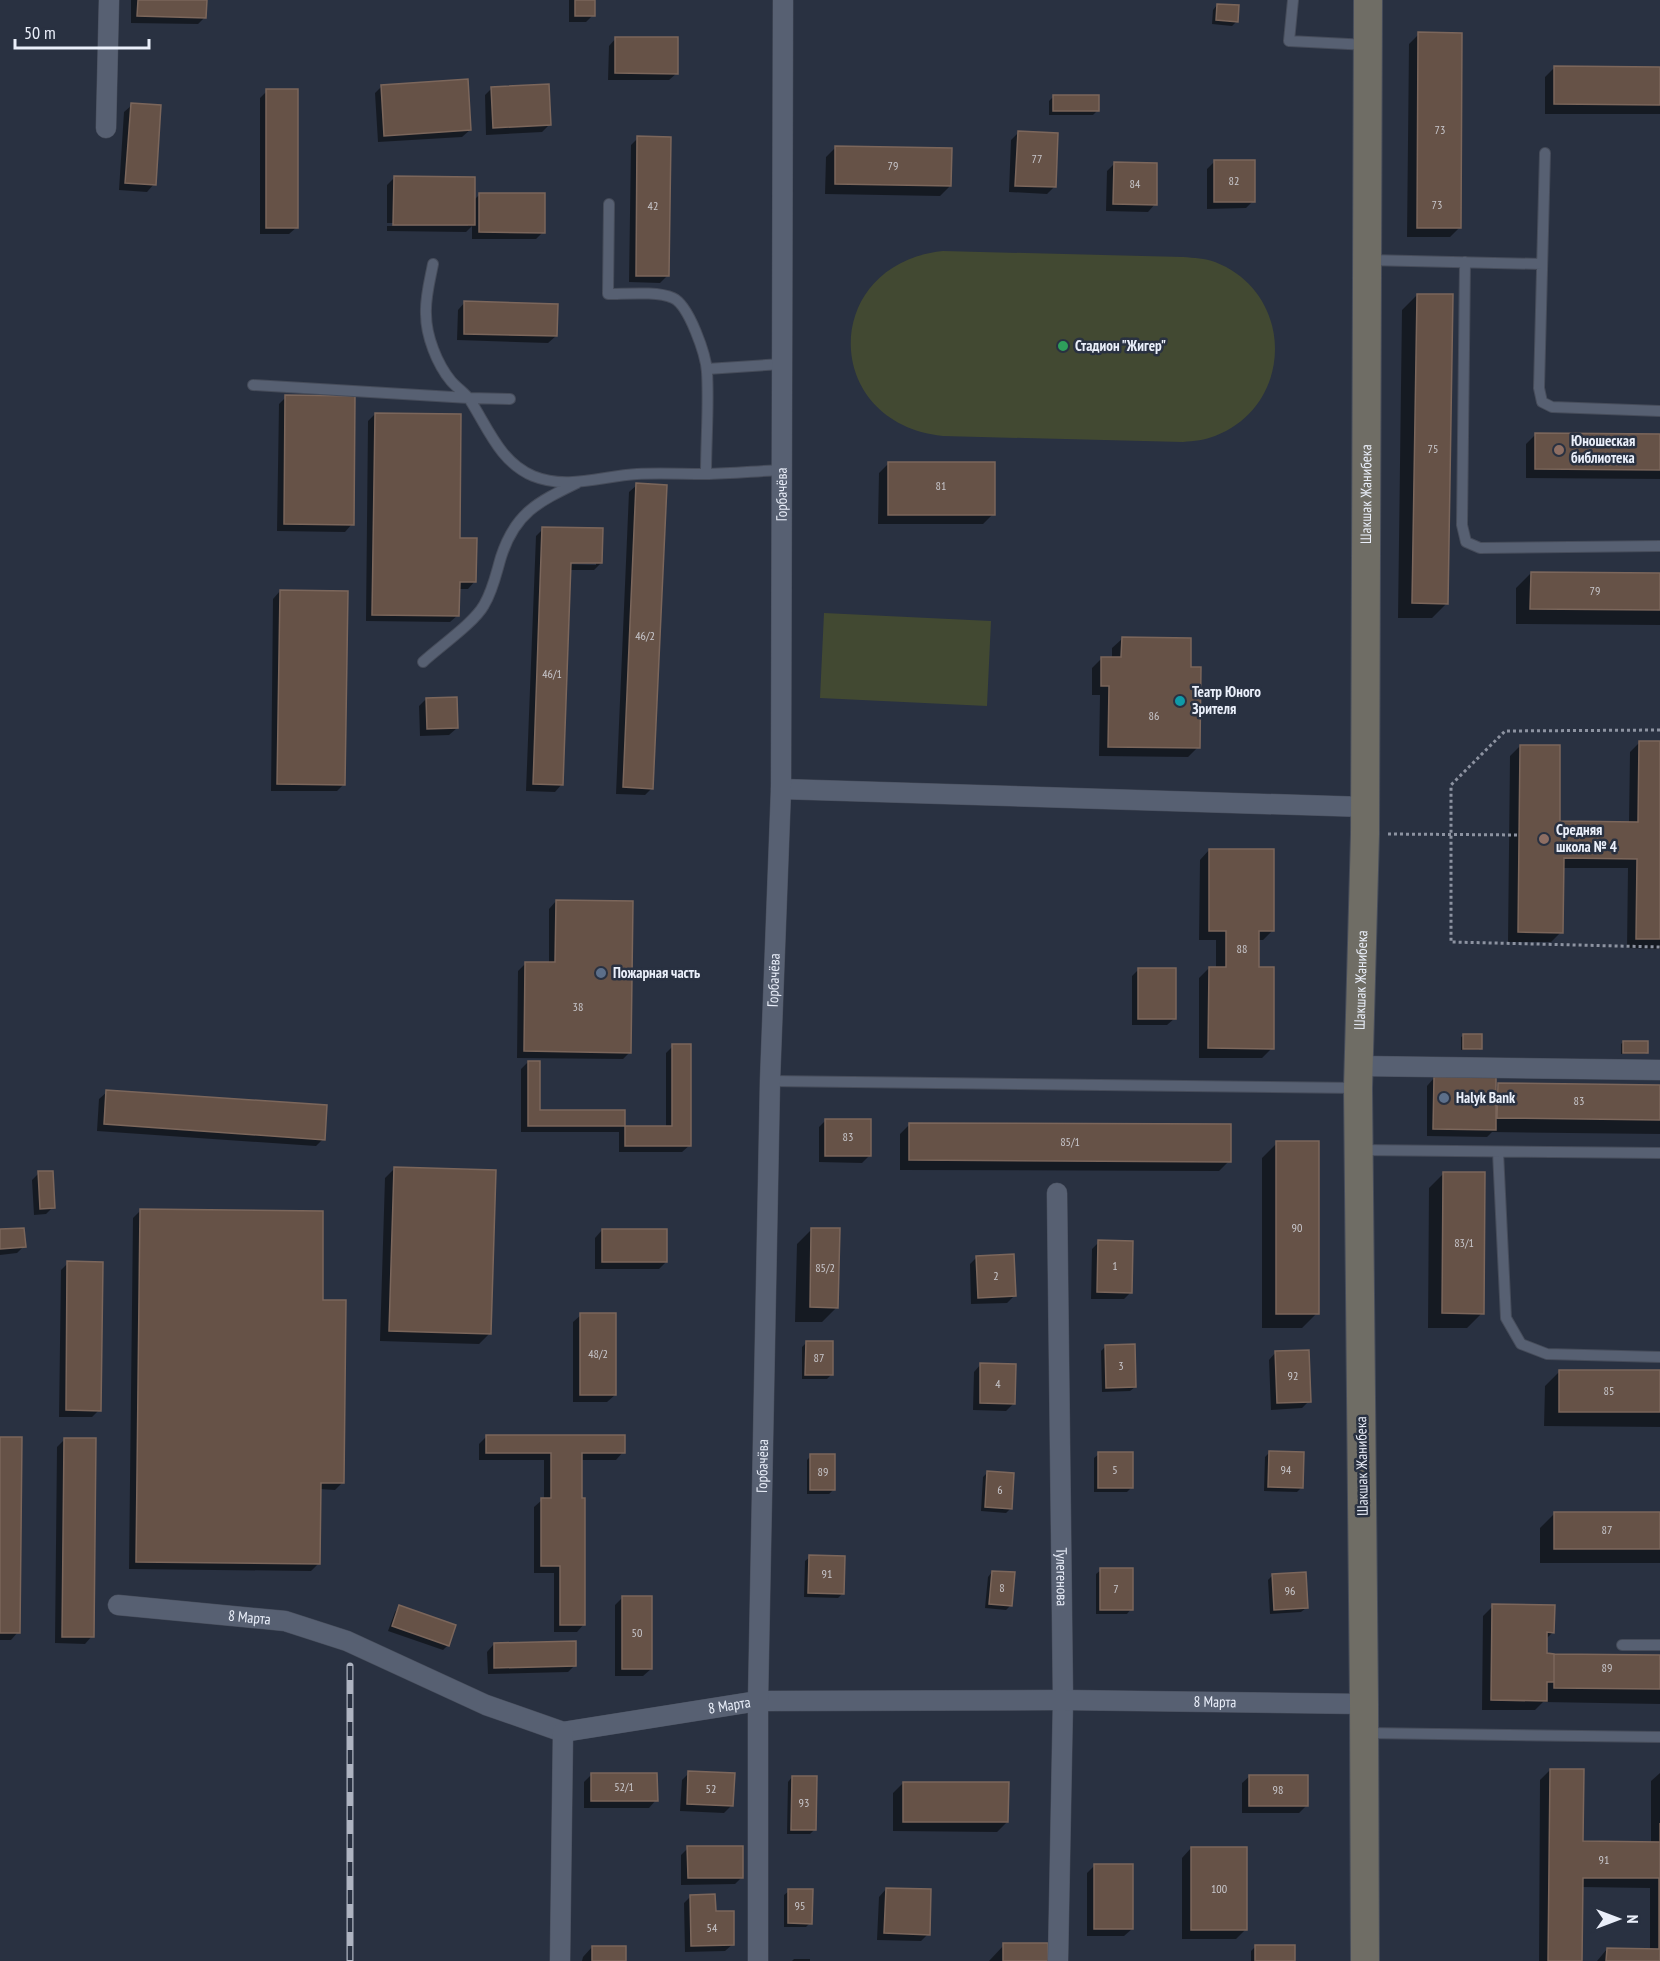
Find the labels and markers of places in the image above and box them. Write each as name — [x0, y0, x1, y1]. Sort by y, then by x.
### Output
place label: Стадион "Жигер" — [1075, 336, 1166, 355]
marker: Стадион "Жигер" — [1056, 339, 1070, 353]
place label: Юношеская библиотека — [1571, 431, 1635, 467]
marker: Юношеская библиотека — [1552, 443, 1566, 457]
place label: Театр Юного Зрителя — [1192, 682, 1261, 718]
marker: Театр Юного Зрителя — [1173, 694, 1187, 708]
place label: Средняя школа № 4 — [1556, 820, 1617, 856]
marker: Средняя школа № 4 — [1537, 832, 1551, 846]
place label: Пожарная часть — [613, 963, 700, 982]
marker: Пожарная часть — [594, 966, 608, 980]
place label: Halyk Bank — [1456, 1088, 1516, 1107]
marker: Halyk Bank — [1437, 1091, 1451, 1105]

